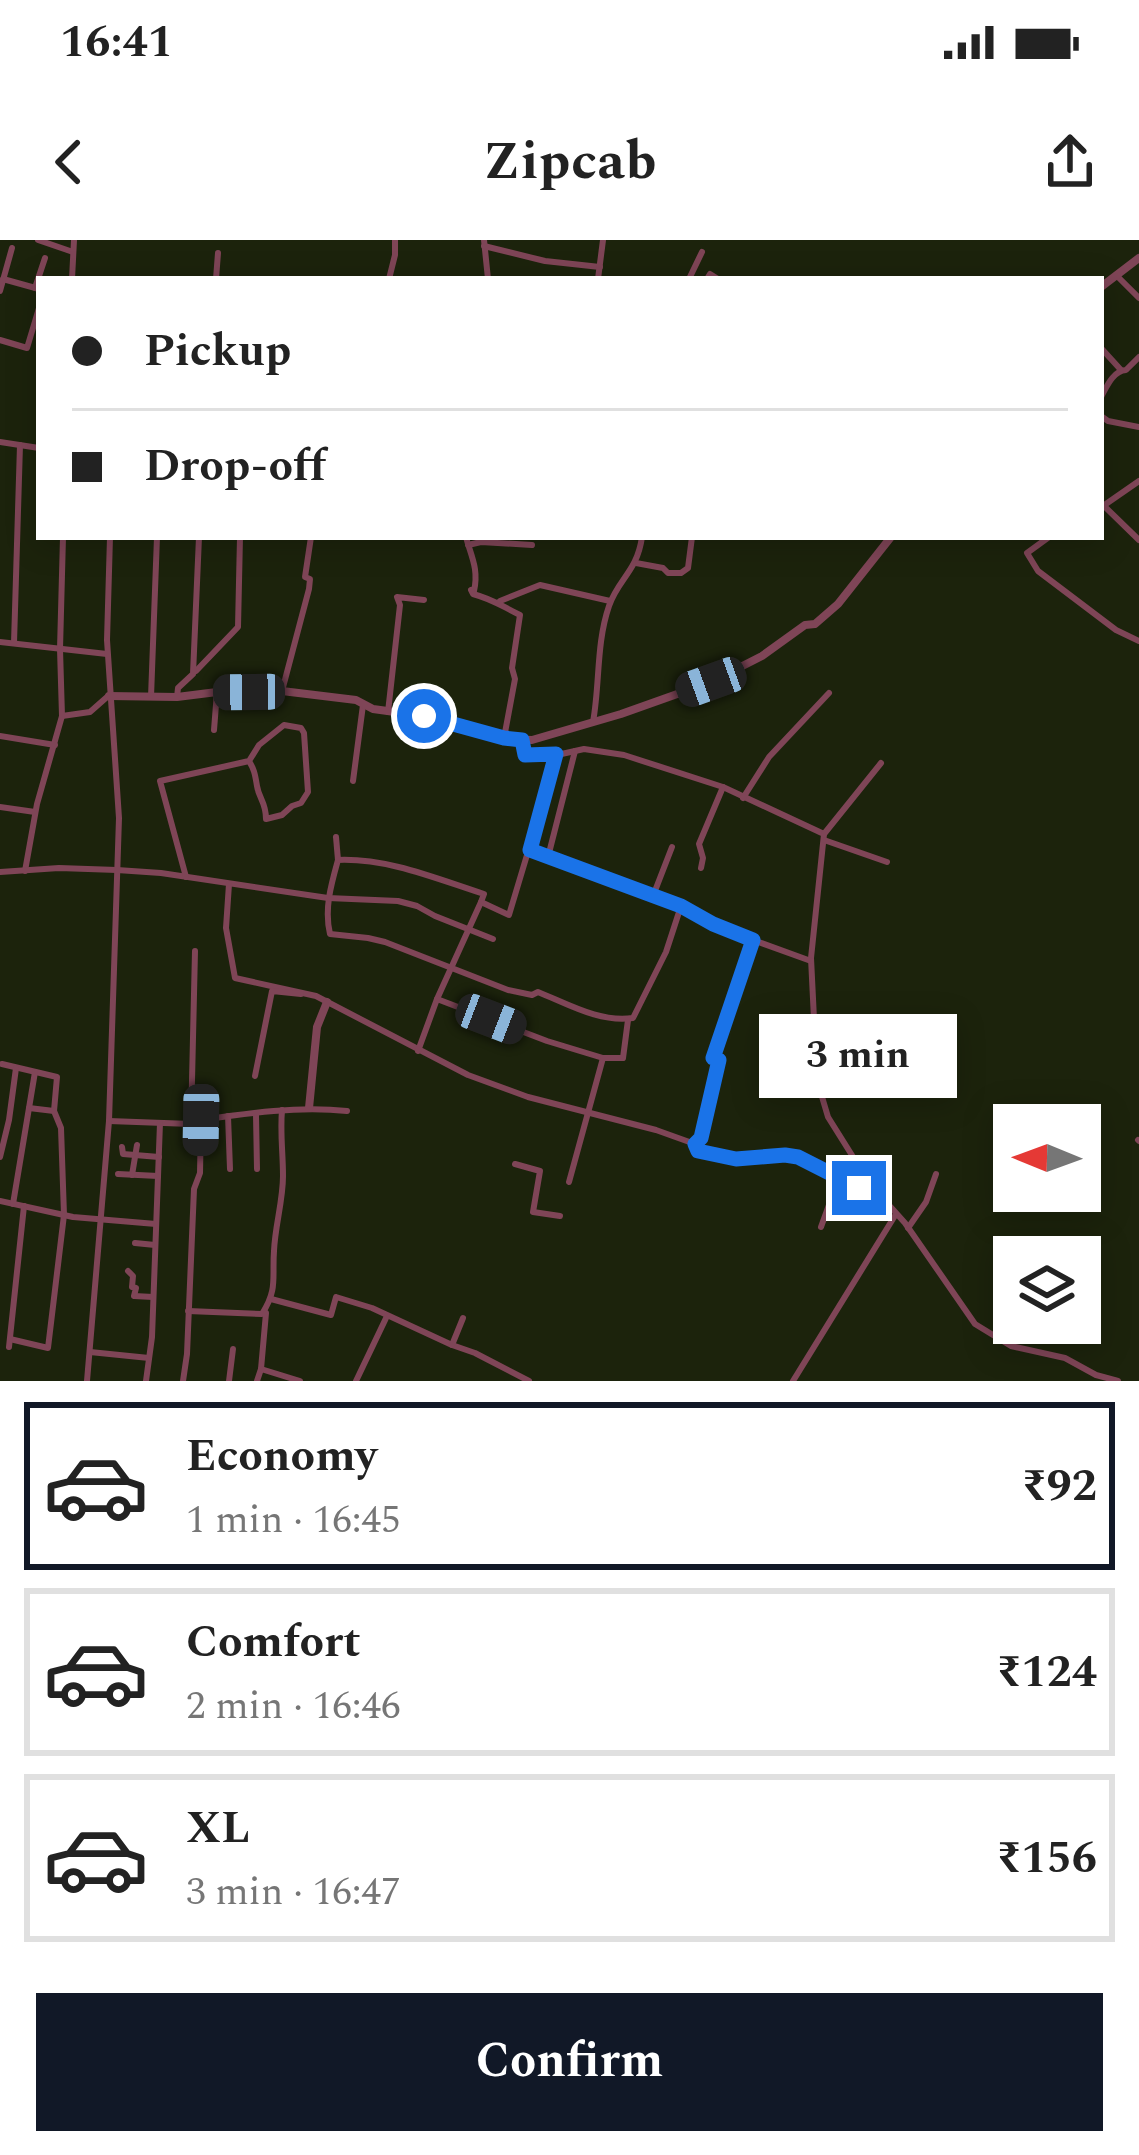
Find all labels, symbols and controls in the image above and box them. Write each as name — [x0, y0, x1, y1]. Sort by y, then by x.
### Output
text: 16:41 — [60, 8, 173, 77]
text: Zipcab — [483, 121, 656, 203]
icon: back — [36, 129, 102, 195]
icon: share — [1037, 129, 1103, 195]
text: Pickup — [144, 317, 291, 386]
text: Drop-off — [144, 432, 326, 501]
car — [671, 653, 751, 711]
car — [213, 673, 285, 711]
route start — [397, 689, 451, 743]
car — [451, 989, 531, 1049]
callout: 3 min — [760, 1014, 958, 1098]
text: 3 min — [806, 1026, 910, 1085]
car — [182, 1084, 220, 1156]
north arrow — [993, 1104, 1101, 1212]
map controls — [993, 1104, 1101, 1344]
route end — [832, 1161, 886, 1215]
button: layers — [993, 1236, 1101, 1344]
text: Economy — [186, 1422, 377, 1491]
icon: car — [42, 1432, 150, 1540]
text: ₹92 — [1021, 1452, 1097, 1521]
text: 1 min · 16:45 — [186, 1491, 401, 1550]
text: Comfort — [186, 1608, 361, 1677]
icon: car — [42, 1618, 150, 1726]
text: ₹124 — [996, 1638, 1097, 1707]
text: 2 min · 16:46 — [186, 1677, 401, 1736]
text: XL — [186, 1794, 250, 1863]
icon: car — [42, 1804, 150, 1912]
text: ₹156 — [996, 1824, 1097, 1893]
text: 3 min · 16:47 — [186, 1863, 401, 1922]
button: Confirm — [36, 1993, 1103, 2131]

